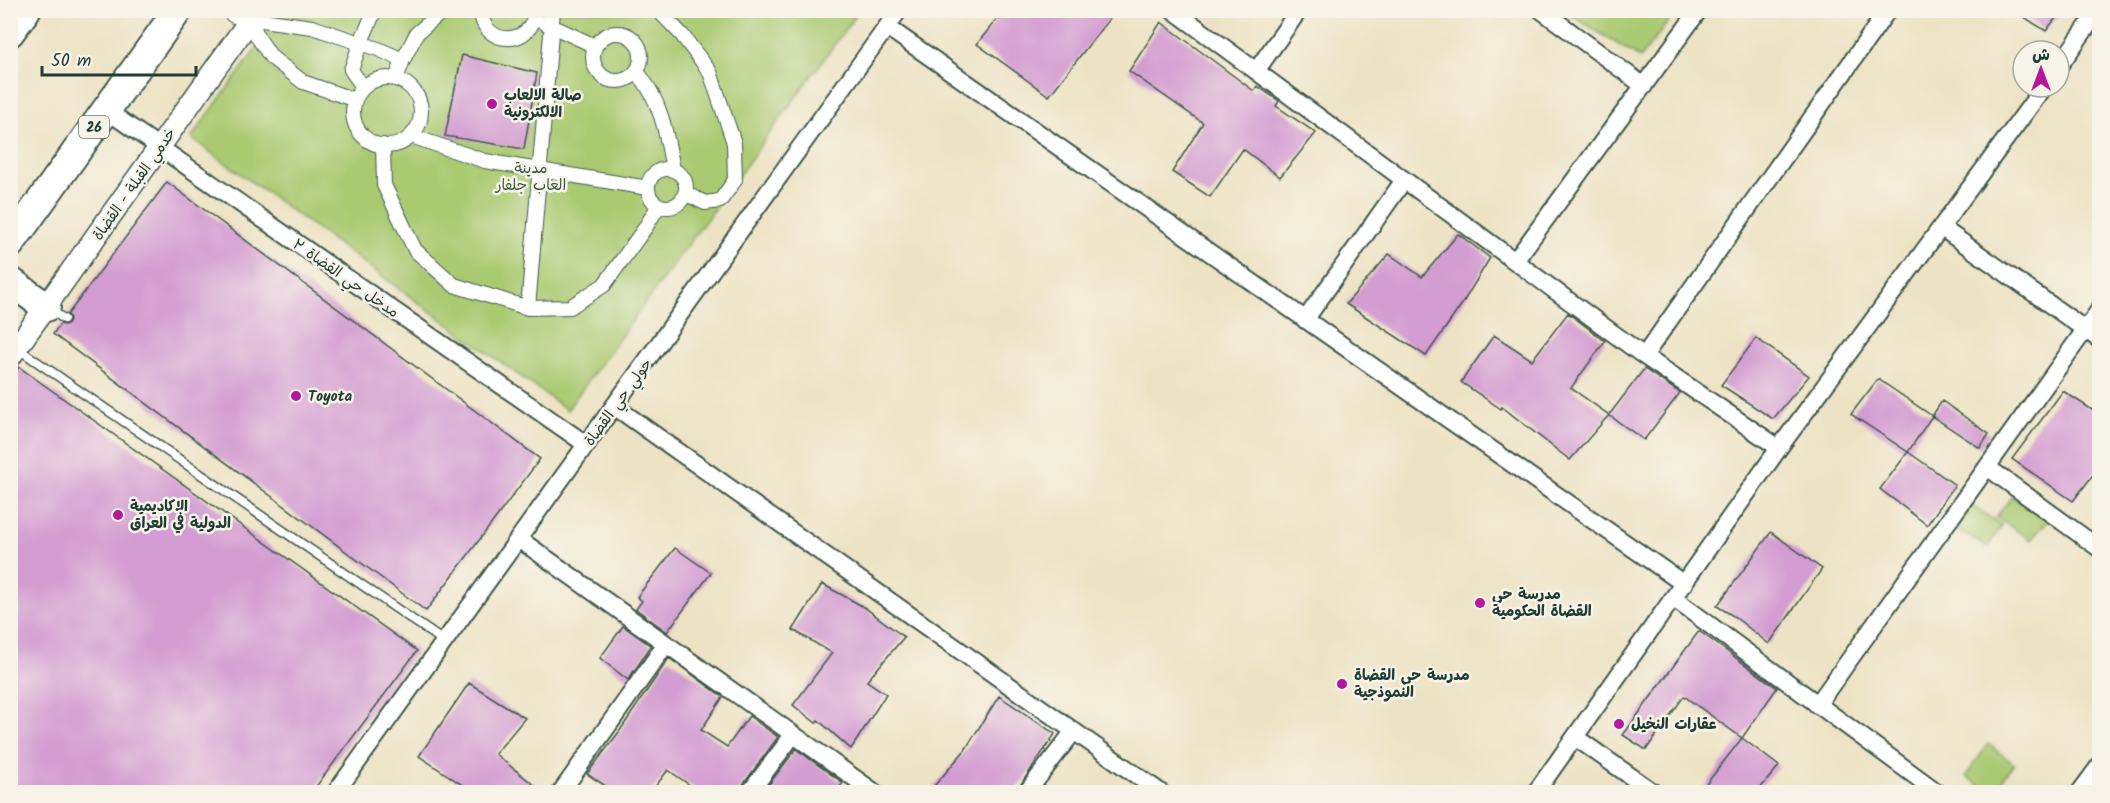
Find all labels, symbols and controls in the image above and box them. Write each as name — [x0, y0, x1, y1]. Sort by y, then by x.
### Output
scale bar — [42, 39, 196, 77]
north arrow — [2011, 39, 2071, 99]
text: ش — [2032, 43, 2050, 68]
text: 50 m — [51, 47, 91, 76]
place label: صالة الالعاب الالكترونية — [504, 84, 582, 125]
marker: صالة الالعاب الالكترونية — [485, 97, 499, 111]
road number: 26 — [79, 116, 109, 138]
street label: خدمي القبلة - القضاة — [87, 123, 183, 246]
park label: مدينة العاب جلفار — [495, 157, 566, 198]
street label: مدخل حي القضاة ٣ — [287, 233, 404, 325]
street label: حولي حي القضاة — [579, 354, 659, 452]
place label: Toyota — [308, 385, 352, 409]
marker: Toyota — [289, 389, 303, 403]
place label: الاكاديمية الدولية في العراق — [130, 495, 231, 536]
marker: الاكاديمية الدولية في العراق — [111, 508, 125, 522]
place label: مدرسة حي القضاة الحكومية — [1492, 583, 1592, 624]
marker: مدرسة حي القضاة الحكومية — [1473, 596, 1487, 610]
place label: مدرسة حي القضاة النموذجية — [1354, 664, 1470, 705]
marker: مدرسة حي القضاة النموذجية — [1335, 677, 1349, 691]
place label: عقارات النخيل — [1631, 713, 1717, 737]
marker: عقارات النخيل — [1612, 717, 1626, 731]

